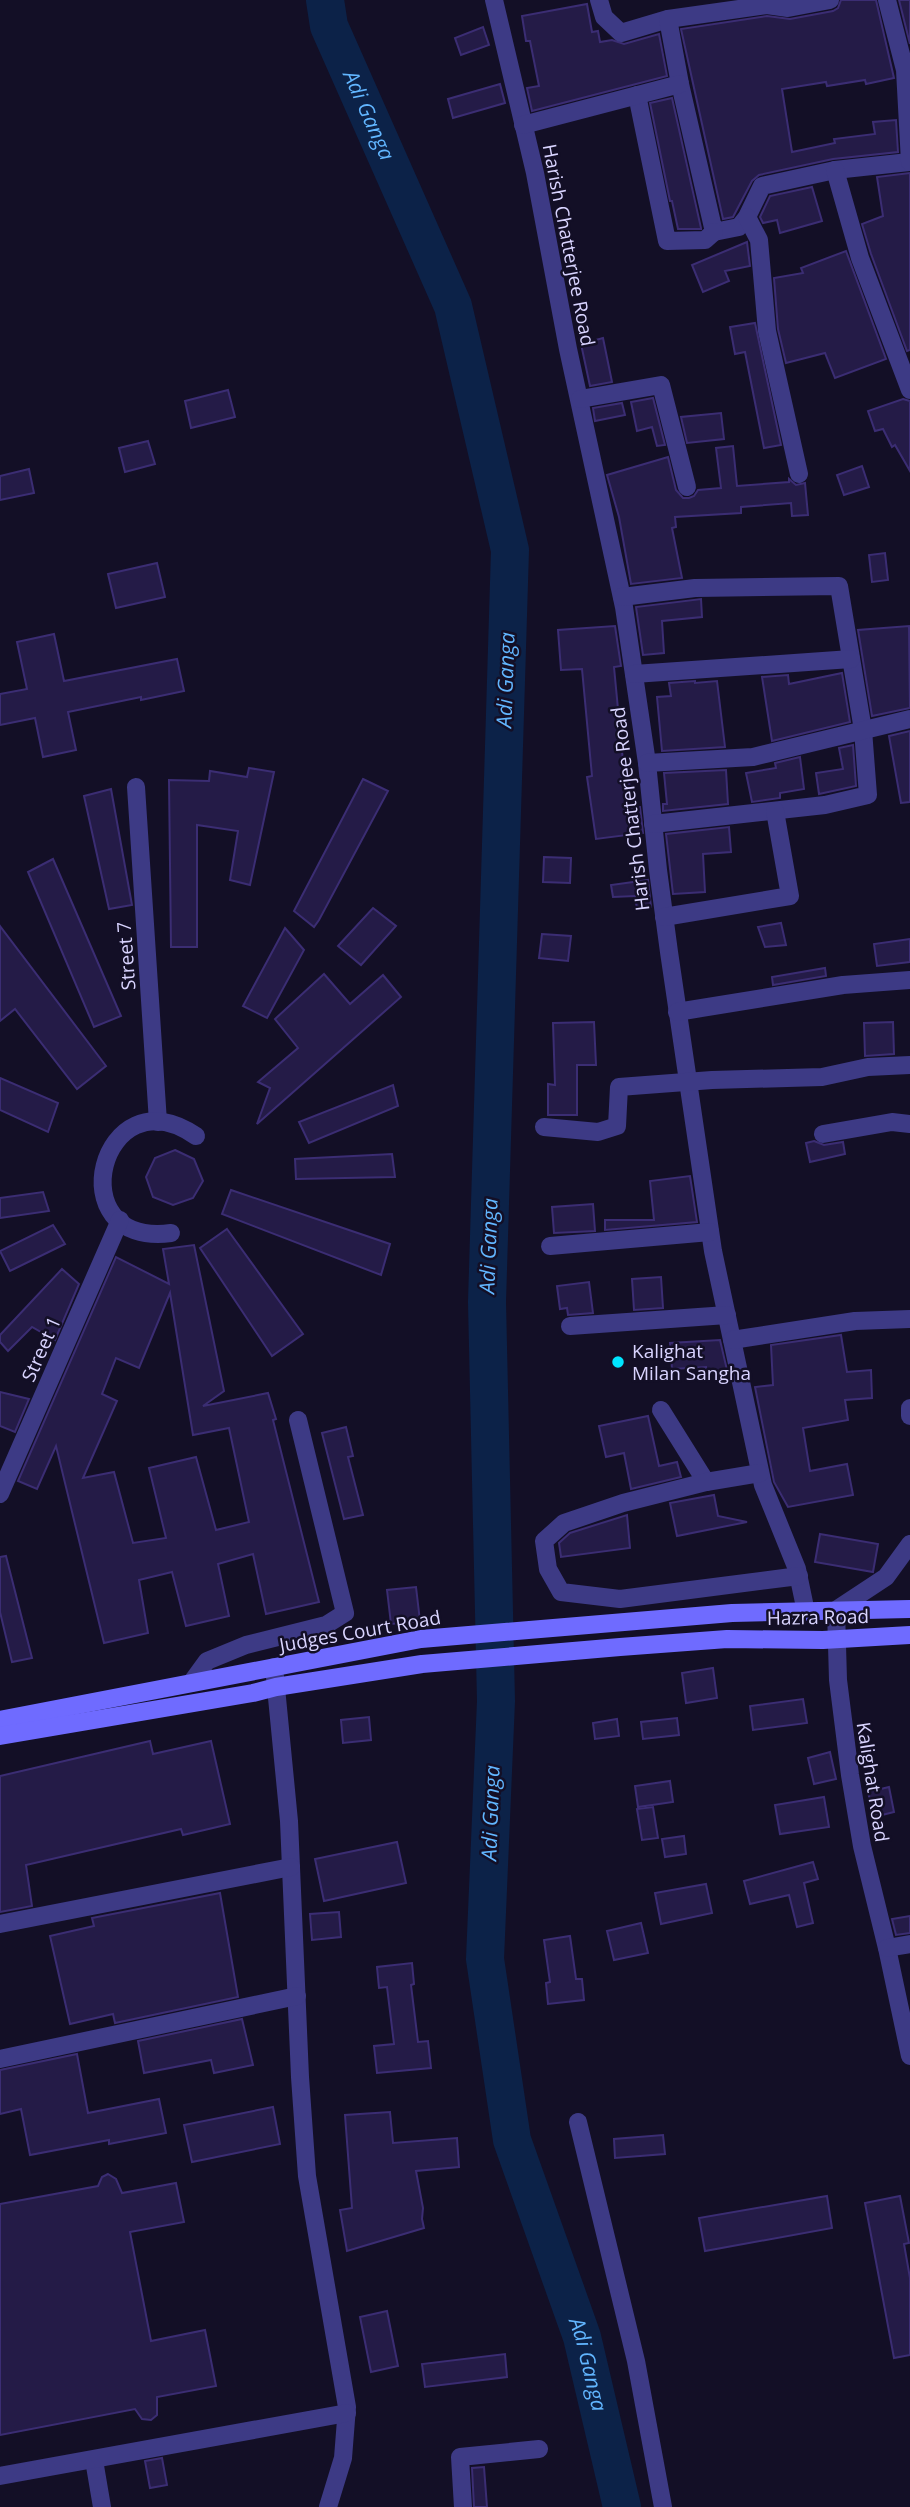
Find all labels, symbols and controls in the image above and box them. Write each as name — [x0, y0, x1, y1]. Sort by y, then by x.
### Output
water label: Adi Ganga — [336, 64, 402, 164]
street label: Harish Chatterjee Road — [537, 142, 601, 348]
water label: Adi Ganga — [489, 632, 521, 730]
street label: Harish Chatterjee Road — [605, 706, 655, 912]
street label: Street 7 — [111, 921, 141, 991]
water label: Adi Ganga — [472, 1198, 504, 1296]
street label: Street 1 — [15, 1312, 67, 1386]
place label: Kalighat Milan Sangha — [632, 1338, 751, 1386]
marker: Kalighat Milan Sangha — [610, 1354, 626, 1370]
street label: Hazra Road — [767, 1603, 869, 1631]
street label: Judges Court Road — [275, 1604, 443, 1658]
street label: Kalighat Road — [851, 1720, 895, 1844]
water label: Adi Ganga — [474, 1765, 506, 1863]
water label: Adi Ganga — [562, 2311, 614, 2414]

